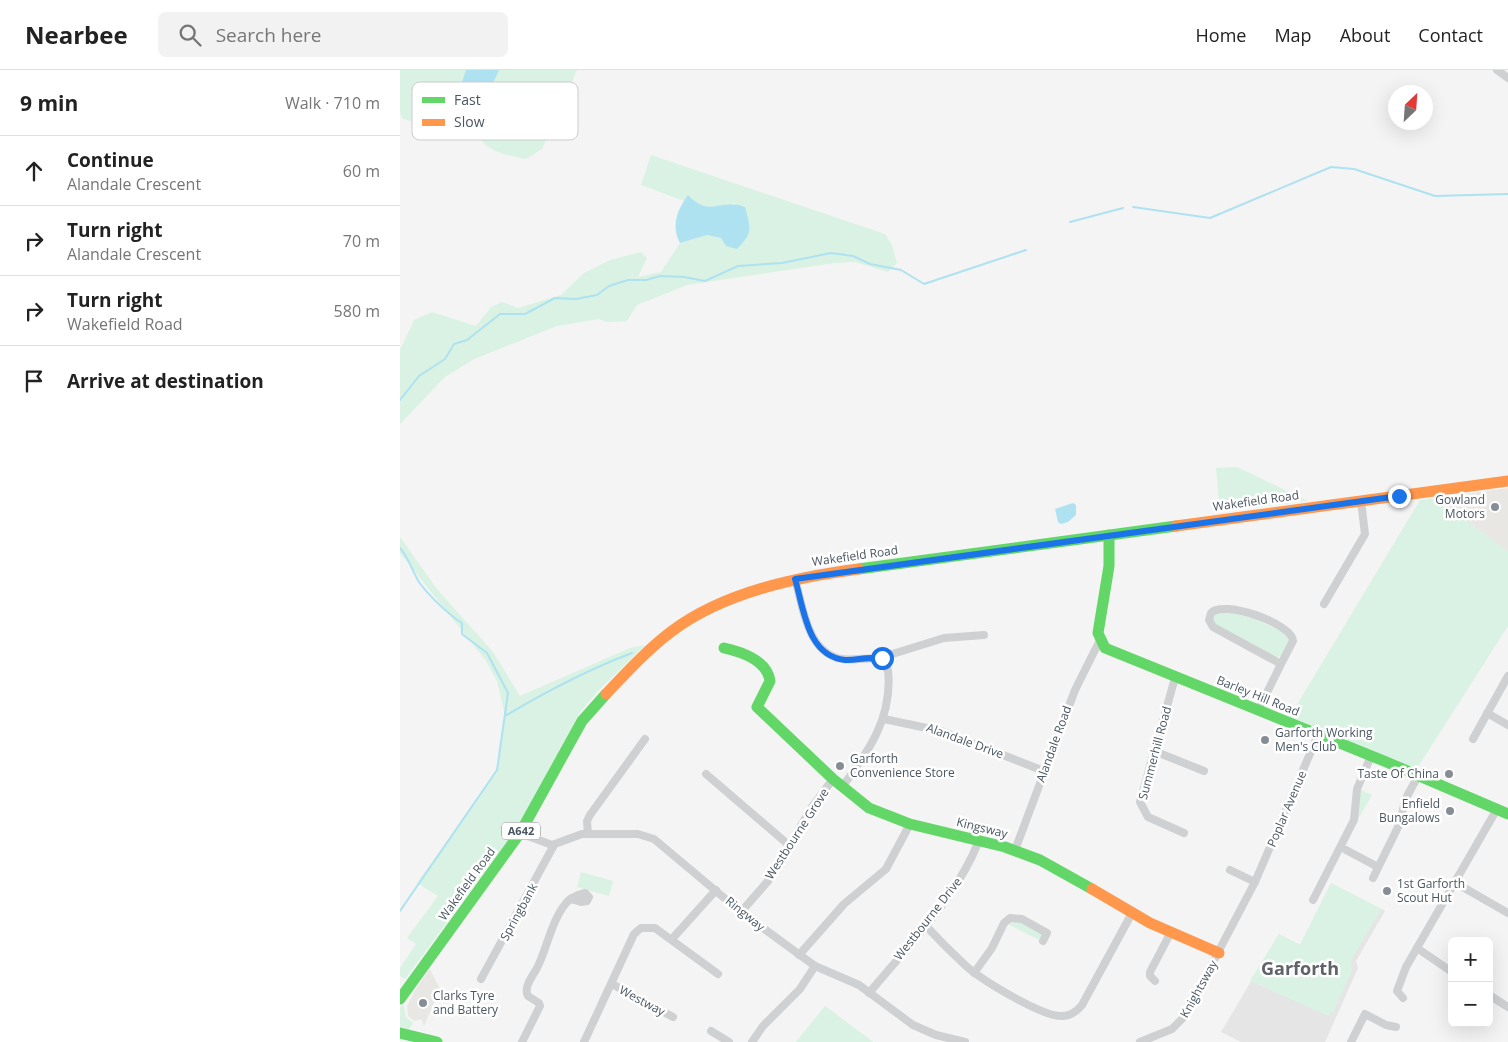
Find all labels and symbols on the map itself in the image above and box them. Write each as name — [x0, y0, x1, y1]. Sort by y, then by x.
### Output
legend — [412, 82, 578, 140]
north arrow — [1388, 85, 1433, 130]
text: Fast — [454, 90, 481, 109]
text: Slow — [454, 112, 485, 131]
route end — [1388, 485, 1411, 508]
street label: Wakefield Road — [1212, 486, 1300, 515]
place label: Gowland Motors — [1435, 491, 1485, 522]
marker: Gowland Motors — [1489, 501, 1501, 513]
street label: Wakefield Road — [811, 541, 899, 570]
route start — [871, 647, 894, 670]
street label: Barley Hill Road — [1214, 671, 1302, 720]
street label: Alandale Road — [1032, 703, 1075, 784]
street label: Summerhill Road — [1134, 704, 1175, 801]
street label: Alandale Drive — [924, 719, 1006, 762]
place label: Garforth Working Men's Club — [1275, 724, 1373, 755]
marker: Garforth Working Men's Club — [1259, 734, 1271, 746]
place label: Garforth Convenience Store — [850, 750, 955, 781]
marker: Garforth Convenience Store — [834, 760, 846, 772]
place label: Taste Of China — [1357, 765, 1439, 782]
street label: Poplar Avenue — [1263, 768, 1310, 850]
marker: Taste Of China — [1443, 768, 1455, 780]
street label: Westbourne Grove — [761, 785, 833, 883]
place label: Enfield Bungalows — [1379, 795, 1440, 826]
marker: Enfield Bungalows — [1444, 805, 1456, 817]
street label: Kingsway — [955, 813, 1010, 842]
road number: A642 — [502, 822, 540, 839]
street label: Wakefield Road — [434, 844, 499, 924]
street label: Westbourne Drive — [890, 873, 966, 964]
place label: 1st Garforth Scout Hut — [1397, 875, 1465, 906]
street label: Springbank — [496, 879, 542, 944]
marker: 1st Garforth Scout Hut — [1381, 885, 1393, 897]
street label: Ringway — [722, 892, 769, 935]
street label: Knightsway — [1176, 956, 1222, 1021]
district label: Garforth — [1261, 956, 1339, 980]
street label: Westway — [616, 981, 669, 1020]
place label: Clarks Tyre and Battery — [433, 987, 499, 1018]
marker: Clarks Tyre and Battery — [417, 997, 429, 1009]

